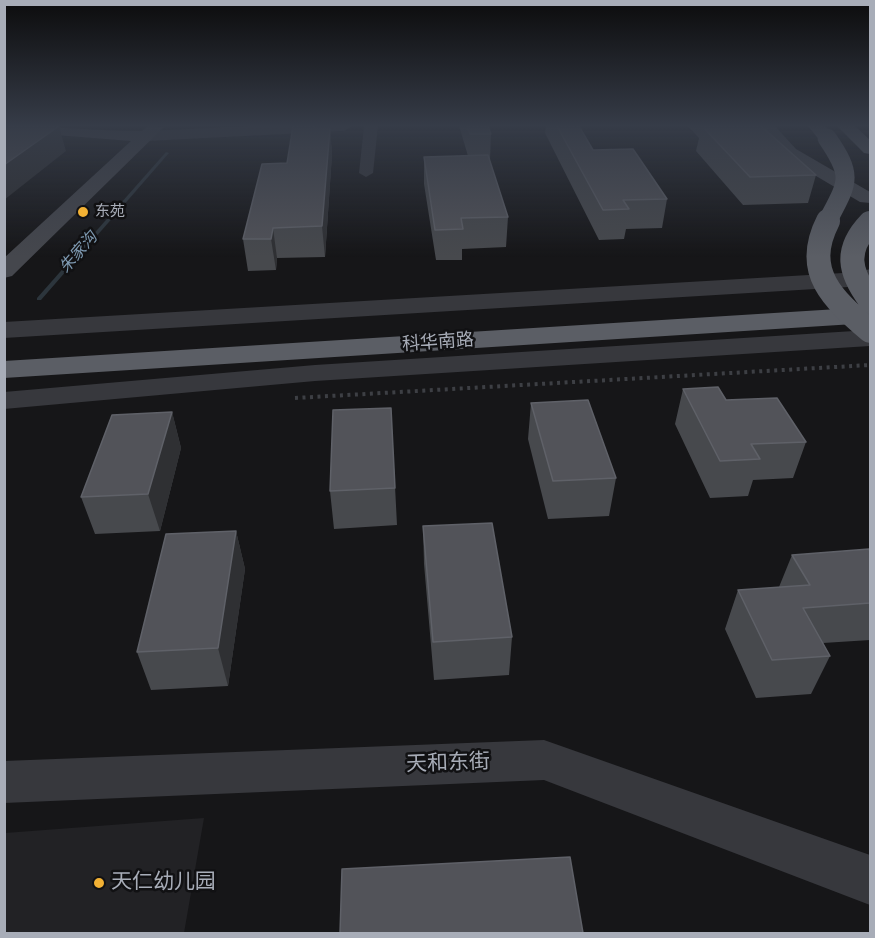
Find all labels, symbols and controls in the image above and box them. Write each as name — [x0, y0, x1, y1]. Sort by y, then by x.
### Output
place label: 东苑 — [95, 203, 125, 221]
marker: 东苑 — [76, 205, 90, 219]
water label: 朱家沟 — [56, 229, 102, 277]
street label: 科华南路 — [401, 330, 475, 356]
street label: 天和东街 — [406, 750, 490, 778]
place label: 天仁幼儿园 — [111, 870, 216, 896]
marker: 天仁幼儿园 — [92, 876, 106, 890]

